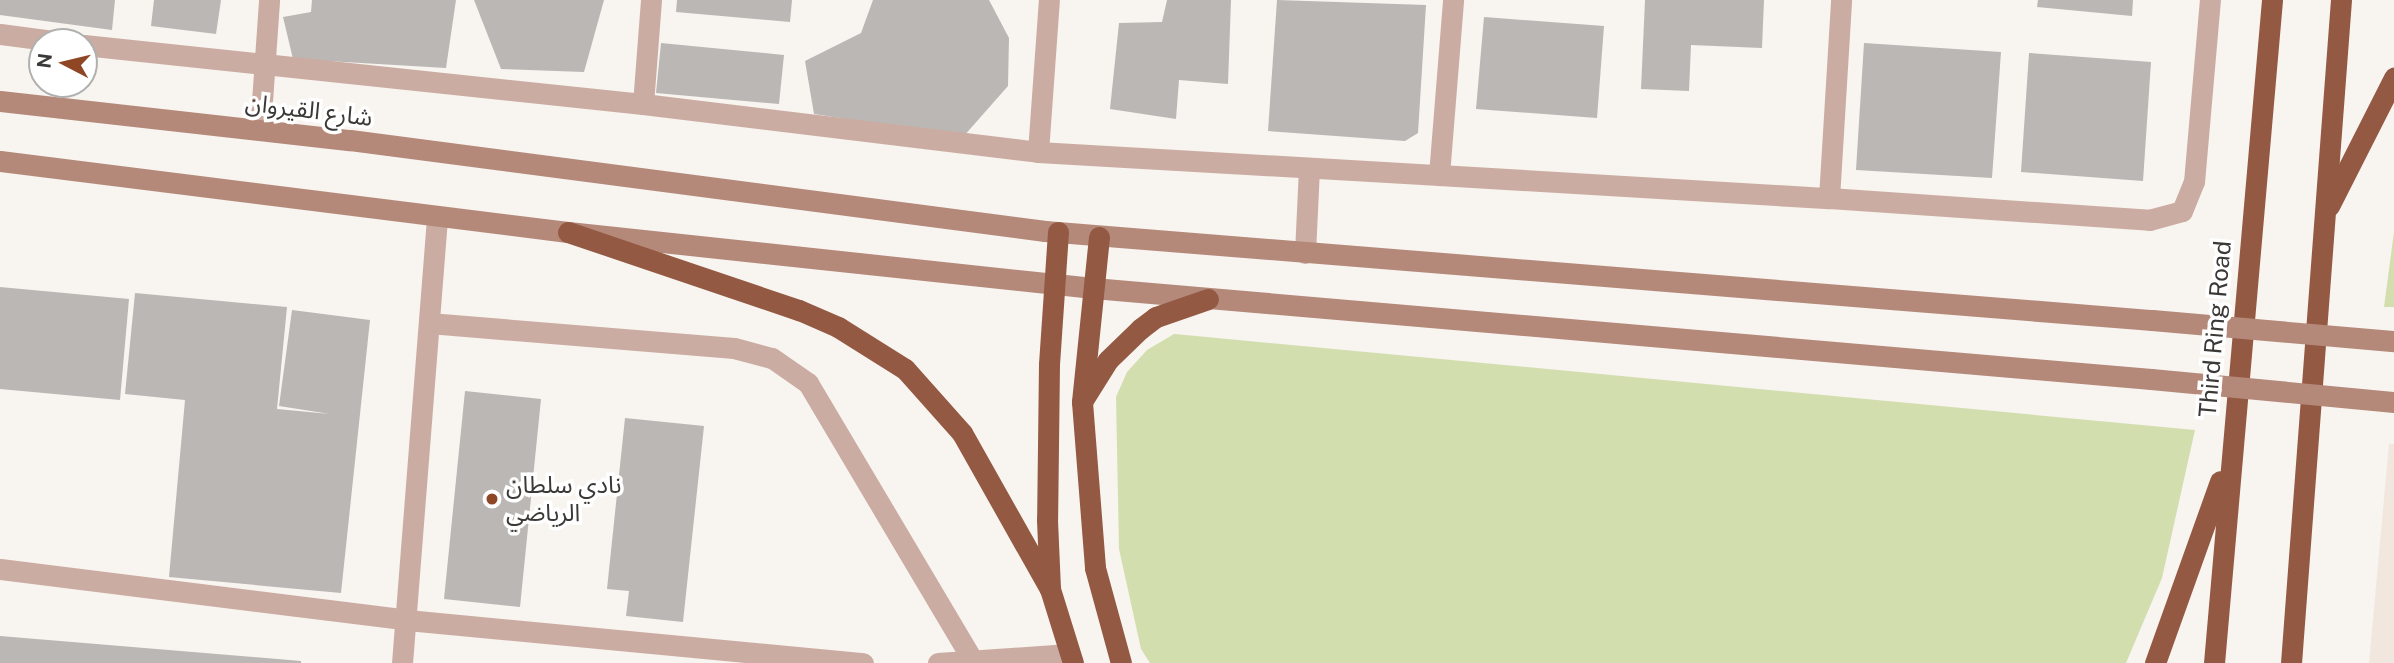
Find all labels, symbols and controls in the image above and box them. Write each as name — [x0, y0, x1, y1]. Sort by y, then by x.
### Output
north arrow — [28, 28, 98, 98]
text: N — [32, 52, 56, 69]
street label: شارع القيروان — [244, 88, 374, 132]
street label: Third Ring Road — [2193, 240, 2237, 418]
place label: نادي سلطان الرياضي — [506, 471, 621, 527]
marker: نادي سلطان الرياضي — [484, 491, 500, 507]

